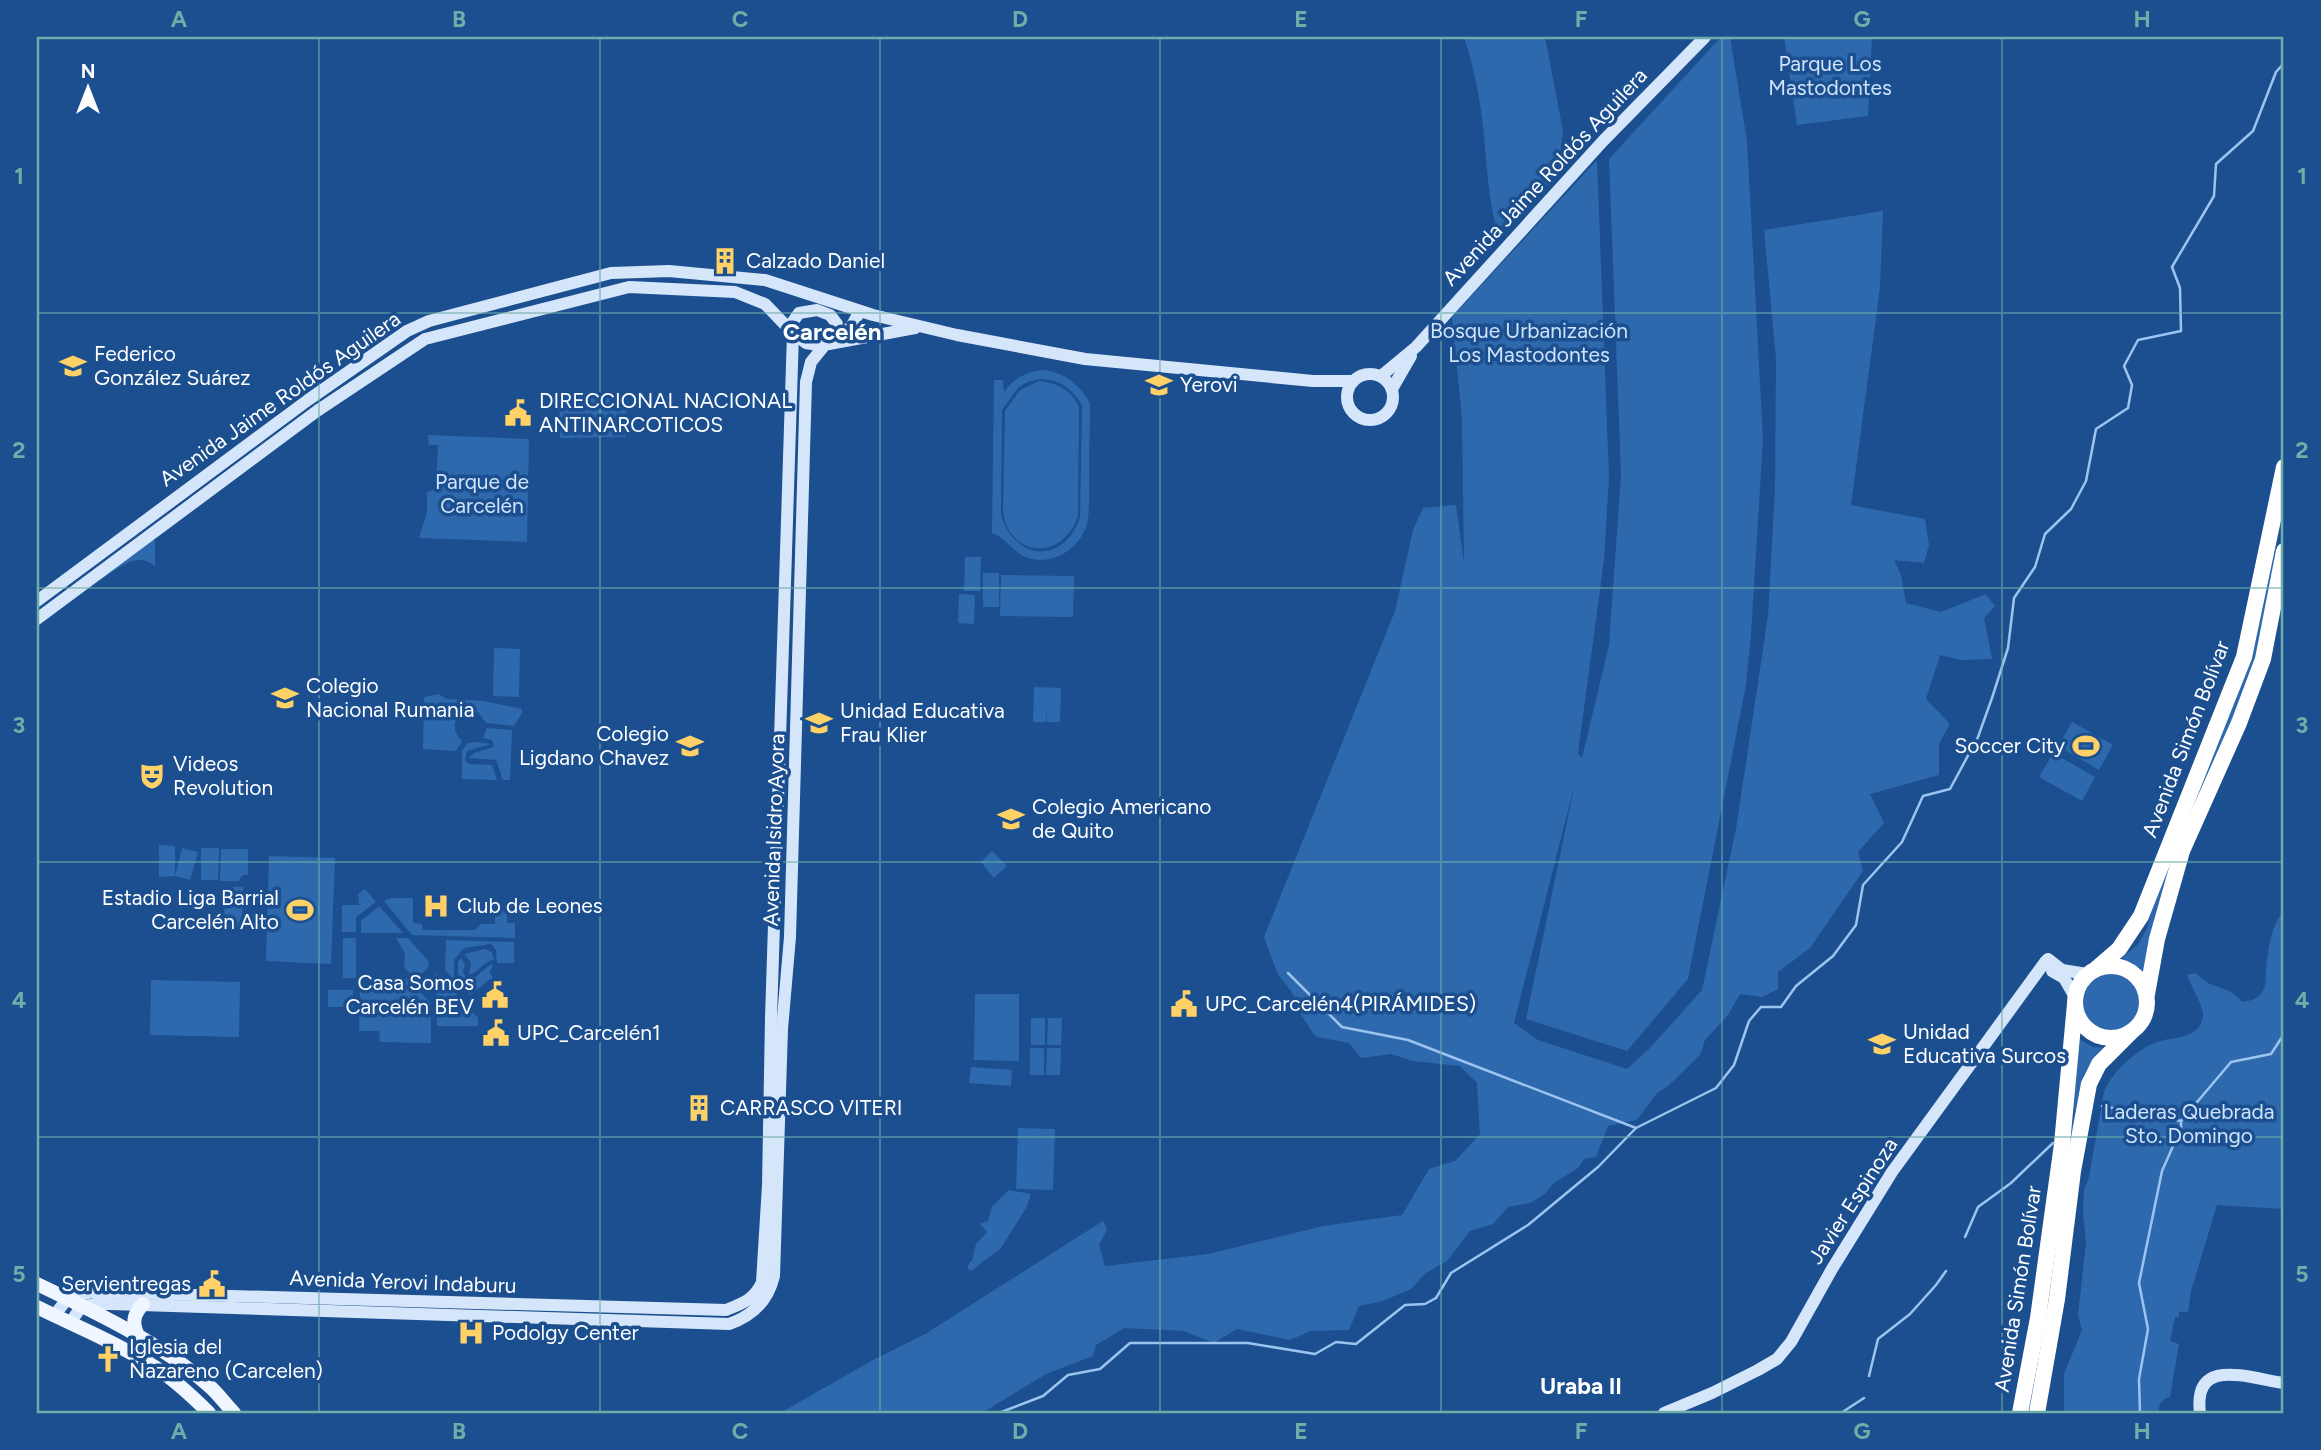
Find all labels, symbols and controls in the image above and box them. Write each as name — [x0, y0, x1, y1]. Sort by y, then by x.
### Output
text: A — [171, 5, 188, 33]
text: B — [452, 5, 466, 33]
text: C — [732, 5, 749, 33]
text: D — [1012, 5, 1028, 33]
text: E — [1294, 5, 1308, 33]
text: F — [1575, 5, 1588, 33]
text: G — [1853, 5, 1871, 33]
text: H — [2133, 5, 2151, 33]
park label: Parque Los Mastodontes — [1768, 51, 1892, 100]
north arrow — [52, 52, 122, 122]
text: N — [81, 60, 95, 83]
street label: Avenida Jaime Roldós Aguilera — [1437, 63, 1652, 291]
text: 1 — [14, 162, 24, 190]
text: 1 — [2297, 162, 2307, 190]
building icon: Calzado Daniel — [710, 246, 740, 276]
place label: Calzado Daniel — [746, 248, 885, 273]
street label: Avenida Jaime Roldós Aguilera — [155, 306, 405, 491]
district label: Carcelén — [783, 317, 881, 346]
park label: Bosque Urbanización Los Mastodontes — [1430, 318, 1628, 367]
place label: Federico González Suárez — [94, 341, 251, 390]
school or university icon: Federico González Suárez — [58, 351, 88, 381]
school or university icon: Yerovi — [1144, 370, 1174, 400]
place label: Yerovi — [1180, 372, 1238, 397]
place label: DIRECCIONAL NACIONAL ANTINARCOTICOS — [539, 388, 792, 437]
public building icon: DIRECCIONAL NACIONAL ANTINARCOTICOS — [503, 398, 533, 428]
text: 2 — [12, 436, 26, 464]
text: 2 — [2295, 436, 2309, 464]
park label: Parque de Carcelén — [435, 469, 529, 518]
street label: Avenida Simón Bolívar — [2136, 637, 2235, 841]
place label: Colegio Nacional Rumania — [306, 673, 474, 722]
school or university icon: Colegio Nacional Rumania — [270, 683, 300, 713]
place label: Unidad Educativa Frau Klier — [840, 698, 1005, 747]
school or university icon: Unidad Educativa Frau Klier — [804, 708, 834, 738]
text: 3 — [13, 711, 25, 739]
text: 3 — [2296, 711, 2308, 739]
place label: Colegio Ligdano Chavez — [519, 721, 669, 770]
school or university icon: Colegio Ligdano Chavez — [675, 731, 705, 761]
sports icon: Soccer City — [2071, 731, 2101, 761]
street label: Avenida Isidro Ayora — [758, 733, 789, 927]
place label: Soccer City — [1954, 733, 2065, 758]
place label: Videos Revolution — [173, 751, 273, 800]
theatre icon: Videos Revolution — [137, 761, 167, 791]
place label: Colegio Americano de Quito — [1032, 794, 1211, 843]
school or university icon: Colegio Americano de Quito — [996, 804, 1026, 834]
place label: Estadio Liga Barrial Carcelén Alto — [102, 885, 279, 934]
hospital icon: Club de Leones — [421, 891, 451, 921]
place label: Club de Leones — [457, 893, 602, 918]
sports icon: Estadio Liga Barrial Carcelén Alto — [285, 895, 315, 925]
place label: Casa Somos Carcelén BEV — [345, 970, 474, 1019]
public building icon: Casa Somos Carcelén BEV — [480, 980, 510, 1010]
text: 4 — [12, 986, 26, 1014]
text: 4 — [2295, 986, 2309, 1014]
public building icon: UPC_Carcelén4(PIRÁMIDES) — [1169, 989, 1199, 1019]
place label: UPC_Carcelén4(PIRÁMIDES) — [1205, 991, 1476, 1016]
public building icon: UPC_Carcelén1 — [481, 1018, 511, 1048]
place label: Unidad Educativa Surcos — [1903, 1019, 2066, 1068]
place label: UPC_Carcelén1 — [517, 1020, 661, 1045]
school or university icon: Unidad Educativa Surcos — [1867, 1029, 1897, 1059]
building icon: CARRASCO VITERI — [684, 1093, 714, 1123]
place label: CARRASCO VITERI — [720, 1095, 903, 1120]
park label: Laderas Quebrada Sto. Domingo — [2104, 1099, 2274, 1148]
street label: Javier Espinoza — [1803, 1133, 1903, 1268]
street label: Avenida Simón Bolívar — [1989, 1184, 2046, 1394]
text: 5 — [12, 1260, 26, 1288]
text: 5 — [2295, 1260, 2309, 1288]
street label: Avenida Yerovi Indaburu — [289, 1265, 517, 1298]
public building icon: Servientregas — [197, 1269, 227, 1299]
place label: Servientregas — [61, 1271, 191, 1296]
hospital icon: Podolgy Center — [456, 1318, 486, 1348]
place label: Podolgy Center — [492, 1320, 639, 1345]
place label: Iglesia del Nazareno (Carcelen) — [129, 1334, 323, 1383]
church icon: Iglesia del Nazareno (Carcelen) — [93, 1344, 123, 1374]
district label: Uraba II — [1540, 1372, 1622, 1400]
text: A — [171, 1417, 188, 1445]
text: B — [452, 1417, 466, 1445]
text: C — [732, 1417, 749, 1445]
text: D — [1012, 1417, 1028, 1445]
text: E — [1294, 1417, 1308, 1445]
text: F — [1575, 1417, 1588, 1445]
text: G — [1853, 1417, 1871, 1445]
text: H — [2133, 1417, 2151, 1445]

